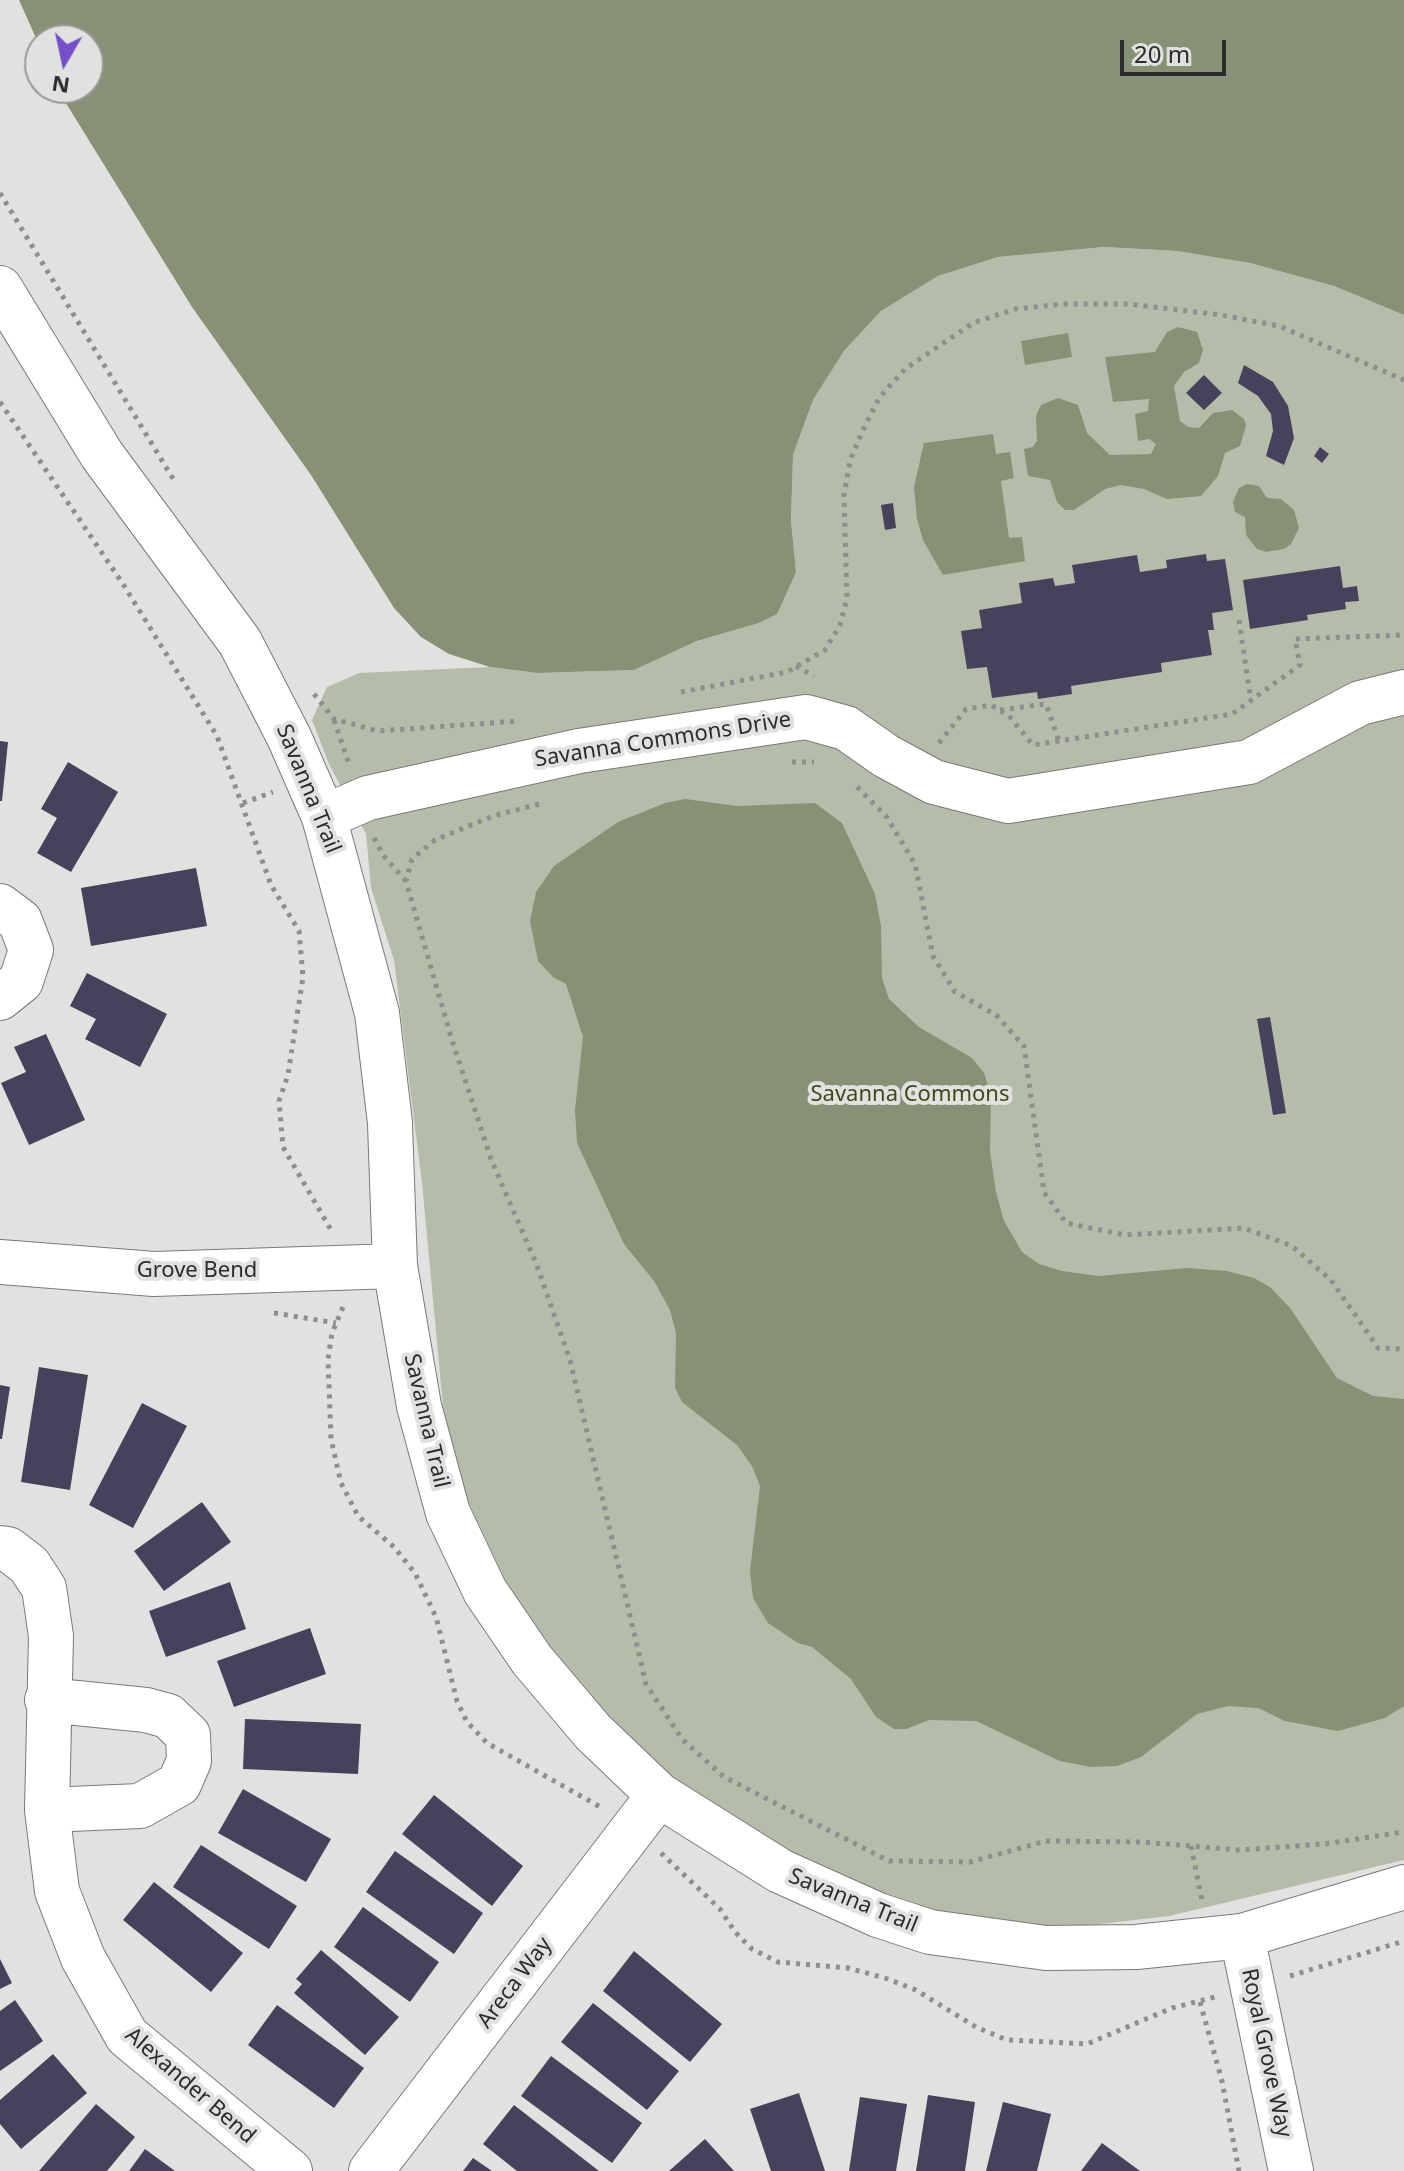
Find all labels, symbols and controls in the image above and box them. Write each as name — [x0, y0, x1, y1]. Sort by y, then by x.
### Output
north arrow — [24, 24, 104, 104]
scale bar — [1124, 24, 1230, 74]
text: 20 m — [1134, 37, 1190, 70]
text: N — [49, 70, 72, 102]
street label: Savanna Commons Drive — [533, 707, 793, 773]
street label: Savanna Trail — [270, 721, 346, 857]
park label: Savanna Commons — [811, 1082, 1009, 1108]
street label: Grove Bend — [137, 1258, 257, 1284]
street label: Savanna Trail — [398, 1351, 454, 1491]
street label: Savanna Trail — [785, 1863, 921, 1939]
street label: Areca Way — [472, 1932, 558, 2034]
street label: Royal Grove Way — [1235, 1966, 1297, 2140]
street label: Alexander Bend — [120, 2022, 260, 2150]

